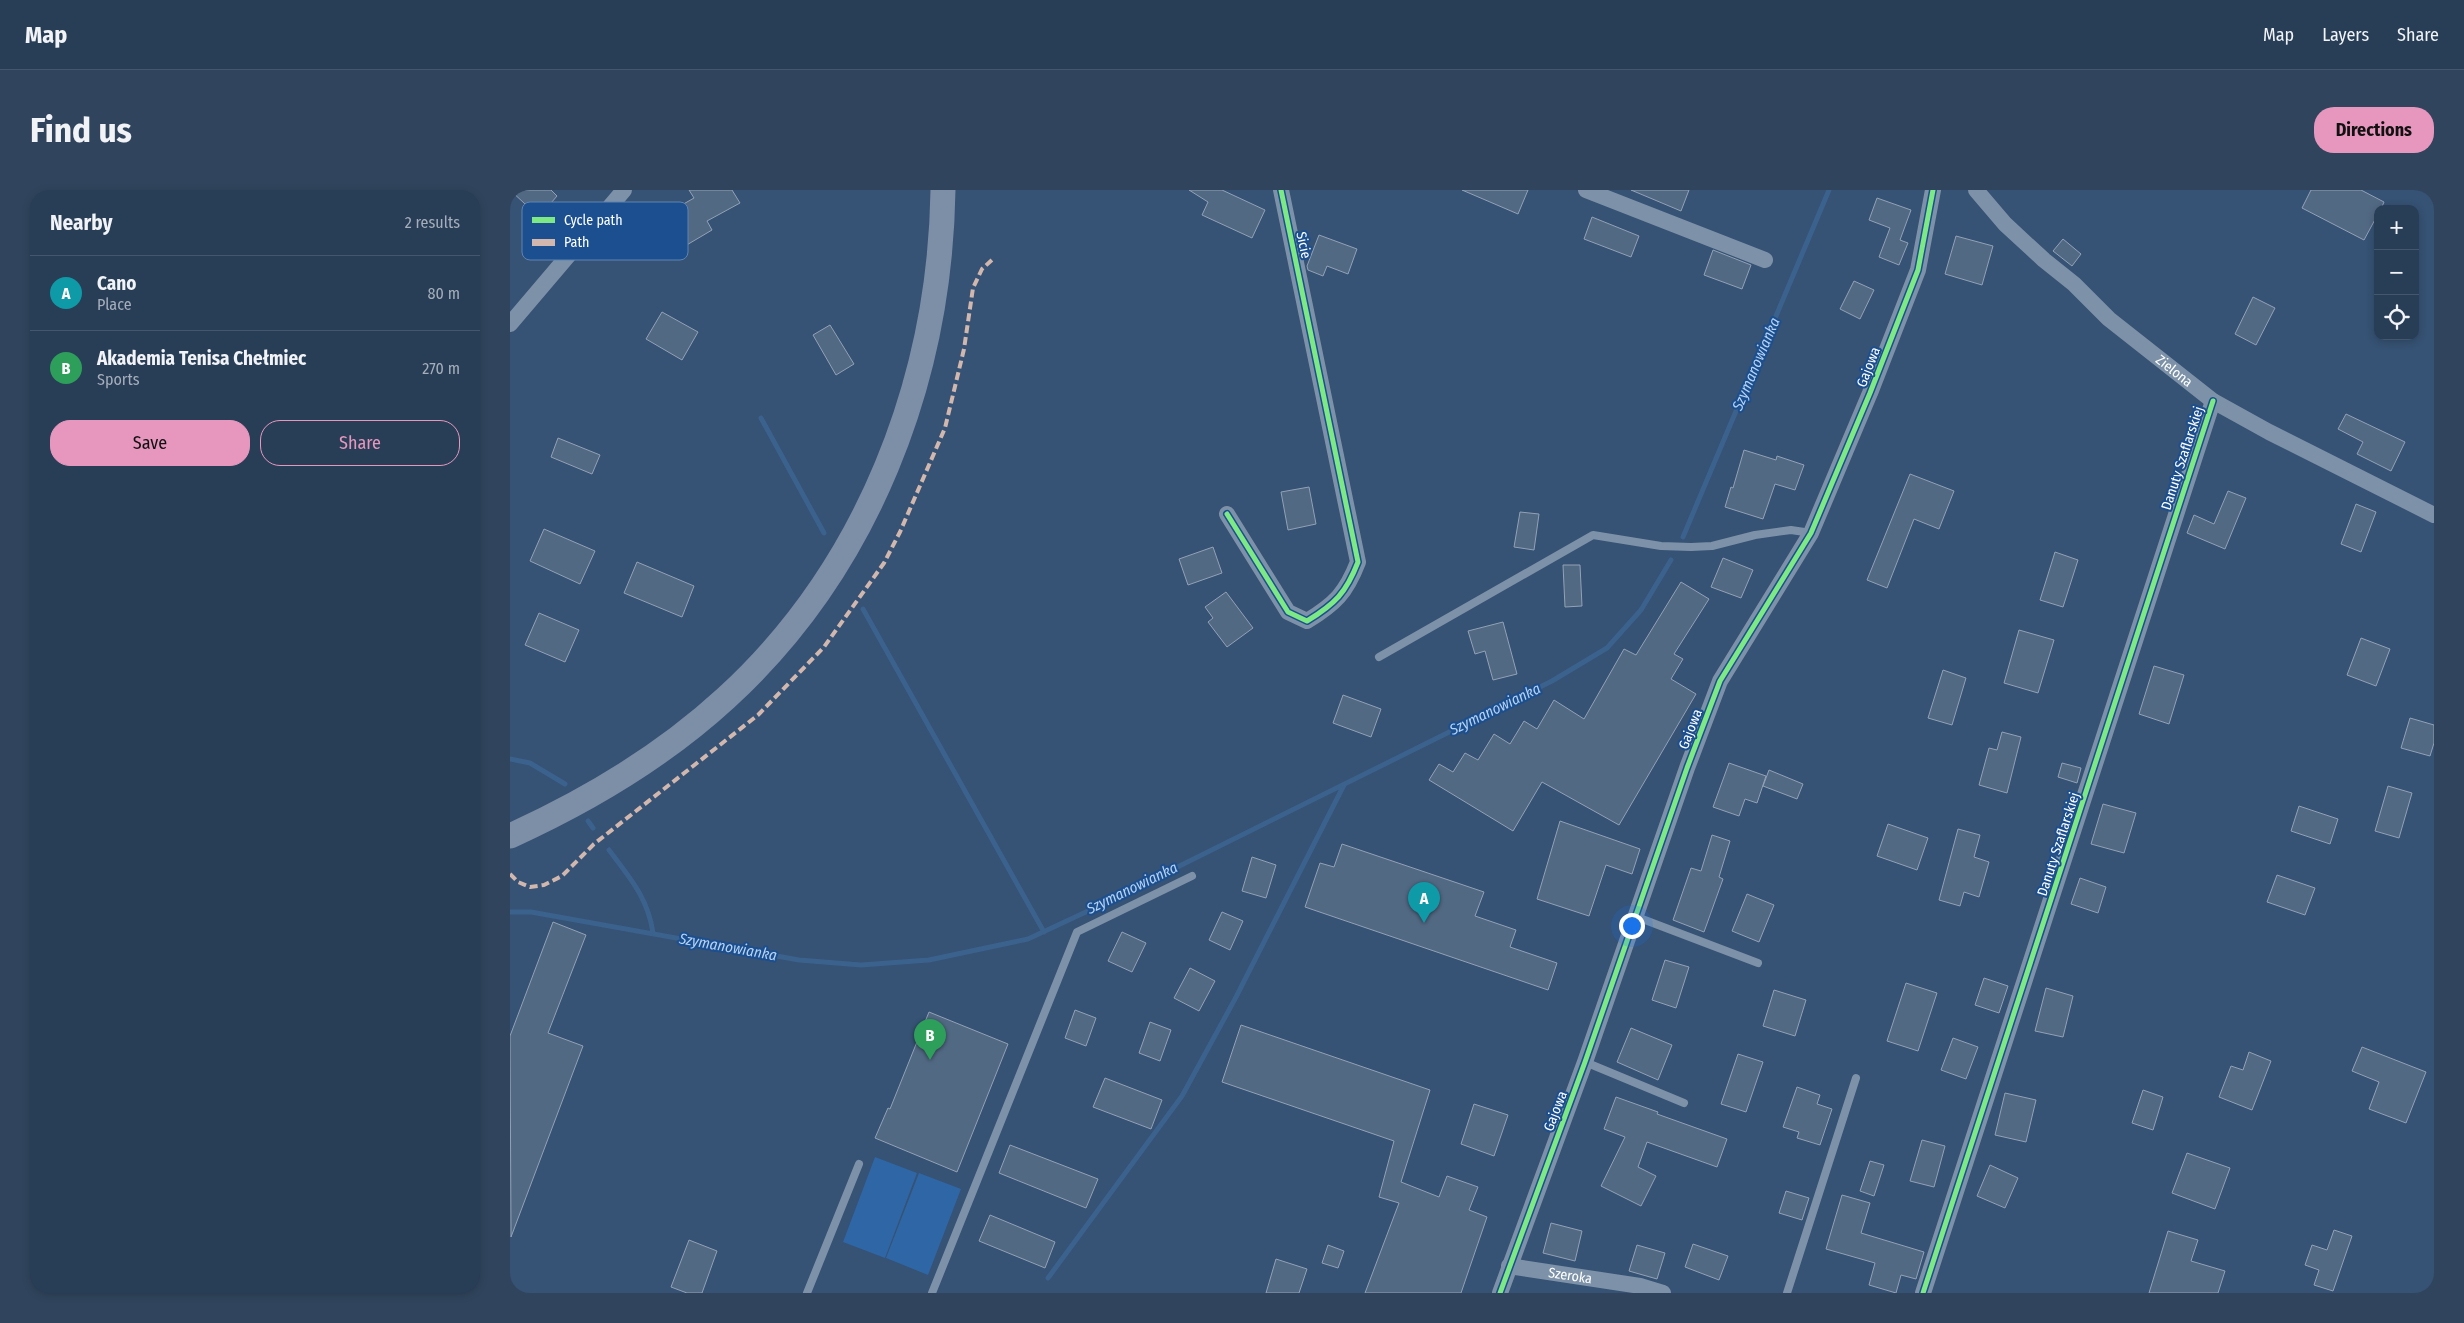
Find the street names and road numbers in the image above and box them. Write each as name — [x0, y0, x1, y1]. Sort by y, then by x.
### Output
street label: Sicie — [1292, 230, 1315, 260]
street label: Gajowa — [1853, 345, 1884, 390]
street label: Zielona — [2152, 351, 2196, 391]
street label: Danuty Szaflarskiej — [2158, 404, 2207, 512]
street label: Gajowa — [1675, 707, 1706, 752]
street label: Danuty Szaflarskiej — [2034, 790, 2083, 898]
street label: Gajowa — [1540, 1089, 1571, 1134]
street label: Szeroka — [1547, 1264, 1593, 1288]

